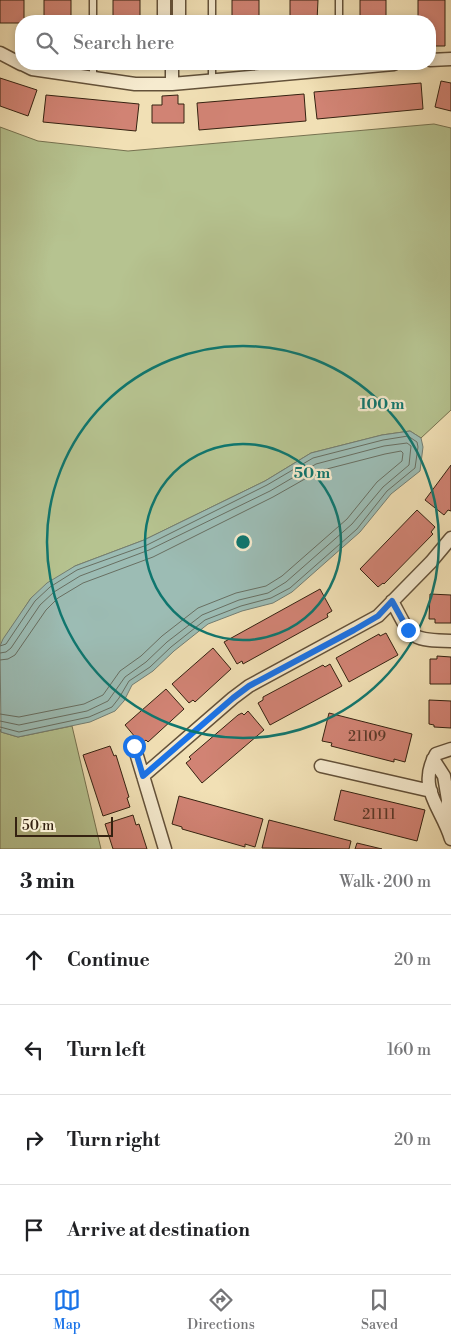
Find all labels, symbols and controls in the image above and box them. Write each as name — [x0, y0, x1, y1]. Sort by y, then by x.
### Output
search box — [15, 15, 436, 70]
icon: search — [33, 29, 61, 57]
text: Search here — [73, 31, 174, 55]
text: 100 m — [360, 395, 405, 414]
text: 50 m — [294, 464, 330, 483]
centre of rings — [234, 533, 252, 551]
route end — [397, 619, 420, 642]
house number: 21109 — [348, 728, 386, 746]
route start — [123, 735, 146, 758]
house number: 21111 — [362, 806, 396, 824]
scale bar — [15, 814, 112, 837]
text: 50 m — [22, 817, 54, 835]
text: 3 min — [20, 869, 75, 895]
text: Walk · 200 m — [339, 872, 431, 892]
icon: ahead — [20, 946, 48, 974]
text: Continue — [67, 948, 150, 972]
text: 20 m — [394, 950, 431, 970]
icon: left — [20, 1036, 48, 1064]
text: Turn left — [67, 1038, 146, 1062]
text: 160 m — [387, 1040, 431, 1060]
icon: right — [20, 1126, 48, 1154]
text: Turn right — [67, 1128, 160, 1152]
text: 20 m — [394, 1130, 431, 1150]
icon: arrive — [20, 1216, 48, 1244]
text: Arrive at destination — [67, 1218, 250, 1242]
tab: Map — [53, 1286, 81, 1334]
tab: Directions — [187, 1286, 255, 1334]
tab: Saved — [361, 1286, 398, 1334]

